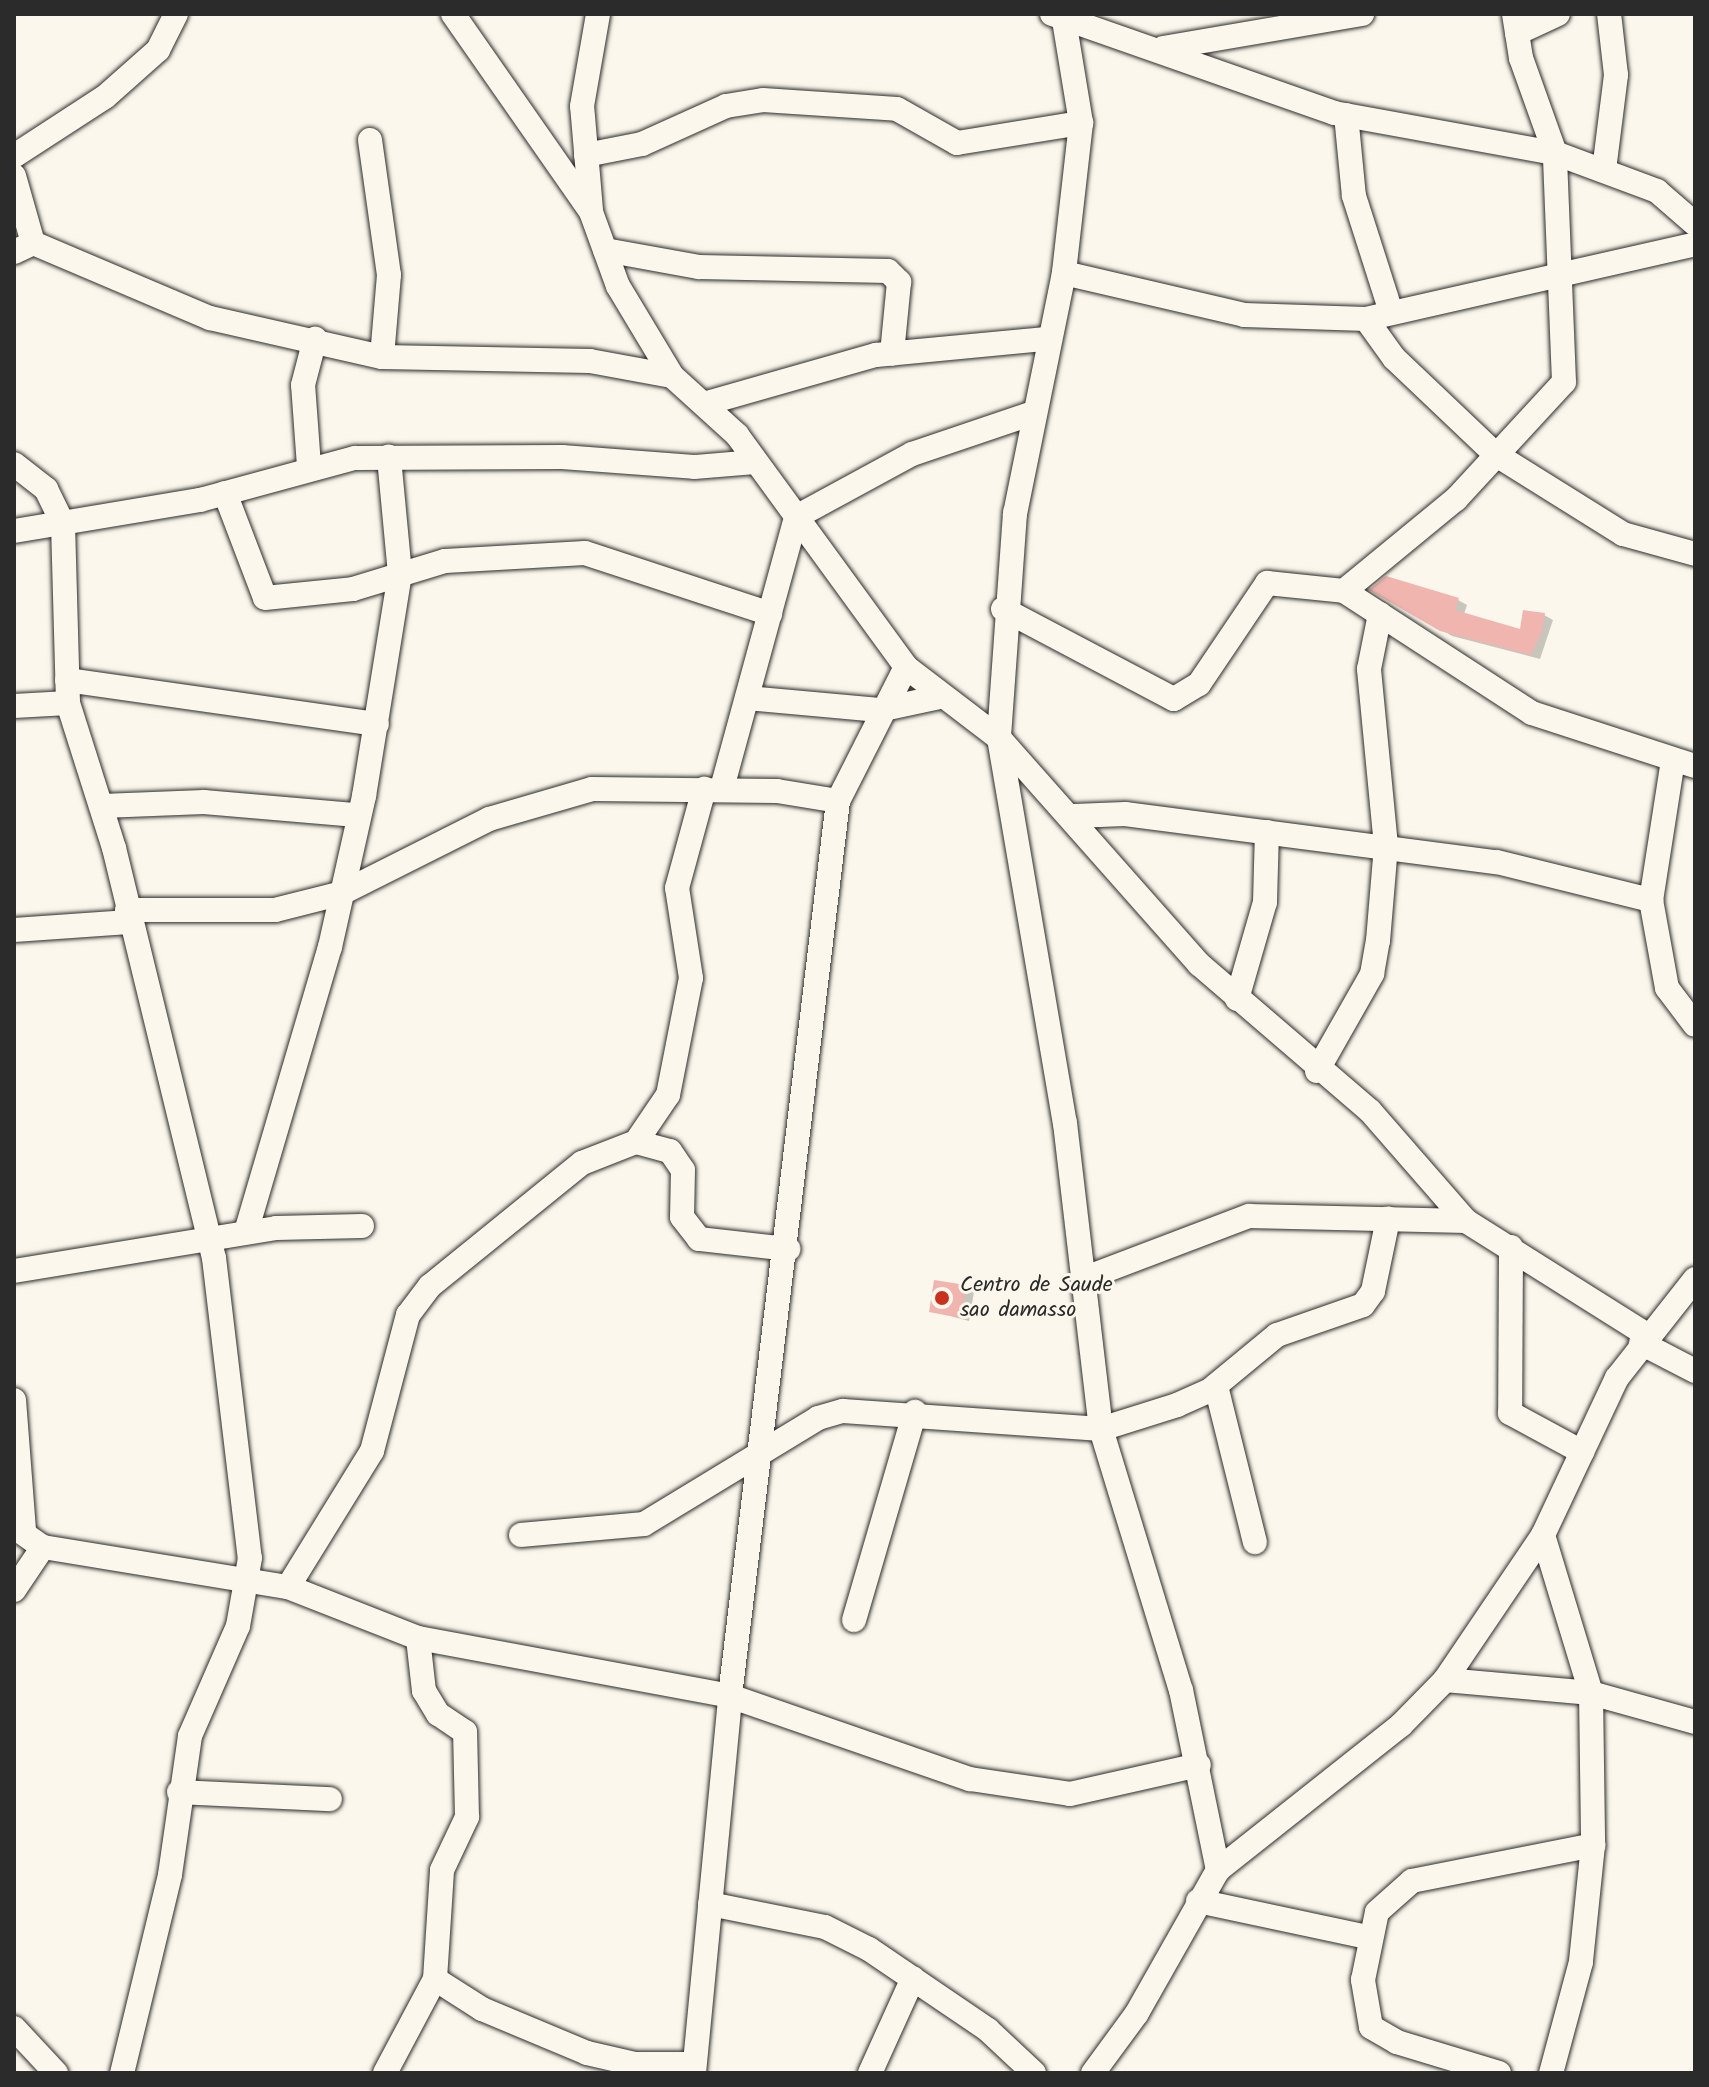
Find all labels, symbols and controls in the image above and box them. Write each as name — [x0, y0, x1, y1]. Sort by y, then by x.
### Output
place label: Centro de Saude sao damasso — [960, 1272, 1113, 1324]
marker: Centro de Saude sao damasso — [931, 1287, 953, 1309]

